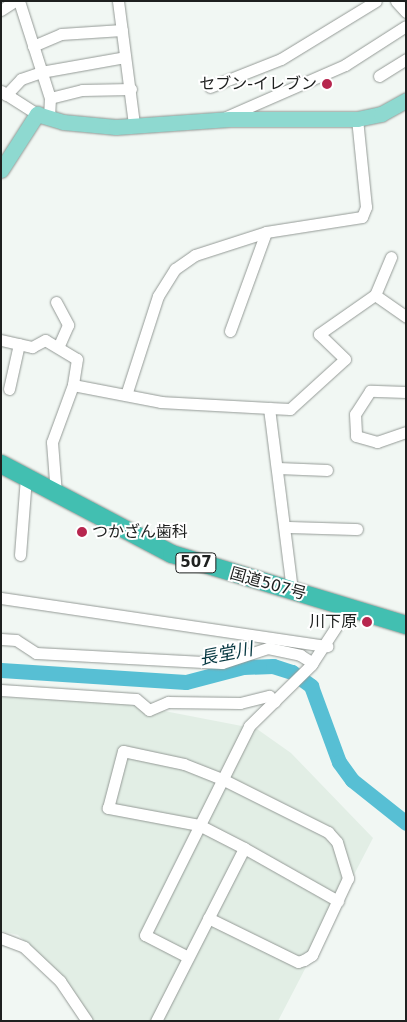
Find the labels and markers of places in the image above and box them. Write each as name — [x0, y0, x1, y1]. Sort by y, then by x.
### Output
place label: セブン-イレブン — [199, 74, 317, 94]
marker: セブン-イレブン — [321, 78, 333, 90]
place label: つかざん歯科 — [92, 522, 188, 542]
marker: つかざん歯科 — [76, 526, 88, 538]
place label: 川下原 — [309, 612, 357, 632]
marker: 川下原 — [361, 616, 373, 628]

